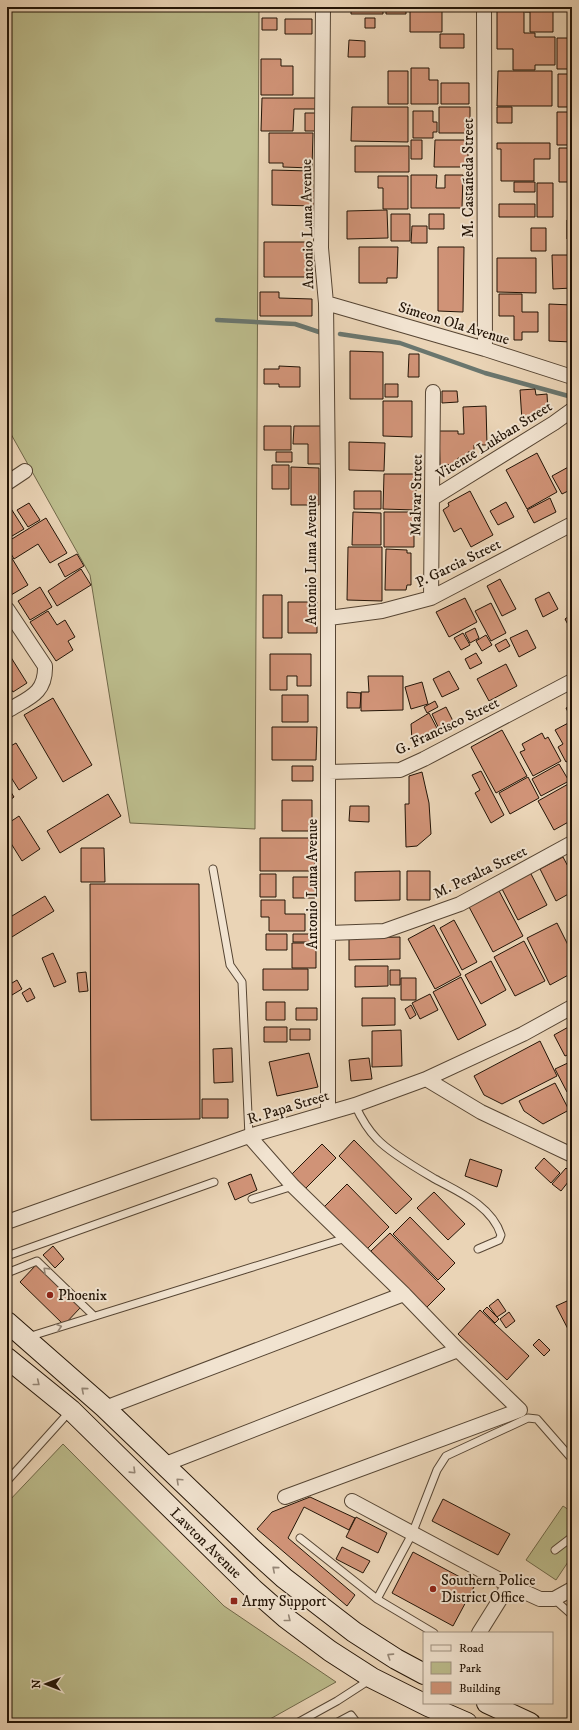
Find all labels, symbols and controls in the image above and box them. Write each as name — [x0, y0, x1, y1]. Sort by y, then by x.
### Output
street label: M. Castañeda Street — [459, 118, 478, 238]
street label: Antonio Luna Avenue — [297, 159, 318, 289]
street label: Simeon Ola Avenue — [396, 298, 512, 349]
street label: Vicente Lukban Street — [432, 397, 556, 484]
street label: Malvar Street — [406, 454, 427, 536]
street label: Antonio Luna Avenue — [302, 495, 321, 625]
street label: P. Garcia Street — [412, 535, 504, 592]
street label: G. Francisco Street — [392, 693, 502, 760]
street label: Antonio Luna Avenue — [303, 819, 322, 949]
street label: M. Peralta Street — [430, 842, 530, 903]
street label: R. Papa Street — [245, 1086, 331, 1129]
one-way arrow — [43, 1267, 51, 1274]
place label: Phoenix — [58, 1286, 108, 1305]
marker: Phoenix — [45, 1290, 55, 1300]
one-way arrow — [55, 1323, 62, 1332]
one-way arrow — [33, 1378, 40, 1385]
one-way arrow — [81, 1387, 89, 1395]
one-way arrow — [128, 1466, 136, 1474]
one-way arrow — [176, 1478, 184, 1486]
street label: Lawton Avenue — [166, 1504, 246, 1583]
one-way arrow — [272, 1567, 279, 1574]
place label: Southern Police District Office — [441, 1571, 536, 1607]
marker: Southern Police District Office — [428, 1584, 438, 1594]
place label: Army Support — [242, 1592, 327, 1611]
marker: Army Support — [229, 1596, 239, 1606]
one-way arrow — [283, 1614, 290, 1621]
legend — [423, 1632, 553, 1704]
text: Road — [459, 1641, 484, 1656]
one-way arrow — [387, 1653, 394, 1660]
text: Park — [459, 1661, 481, 1676]
north arrow — [26, 1664, 66, 1704]
text: N — [30, 1679, 44, 1689]
text: Building — [459, 1681, 500, 1696]

